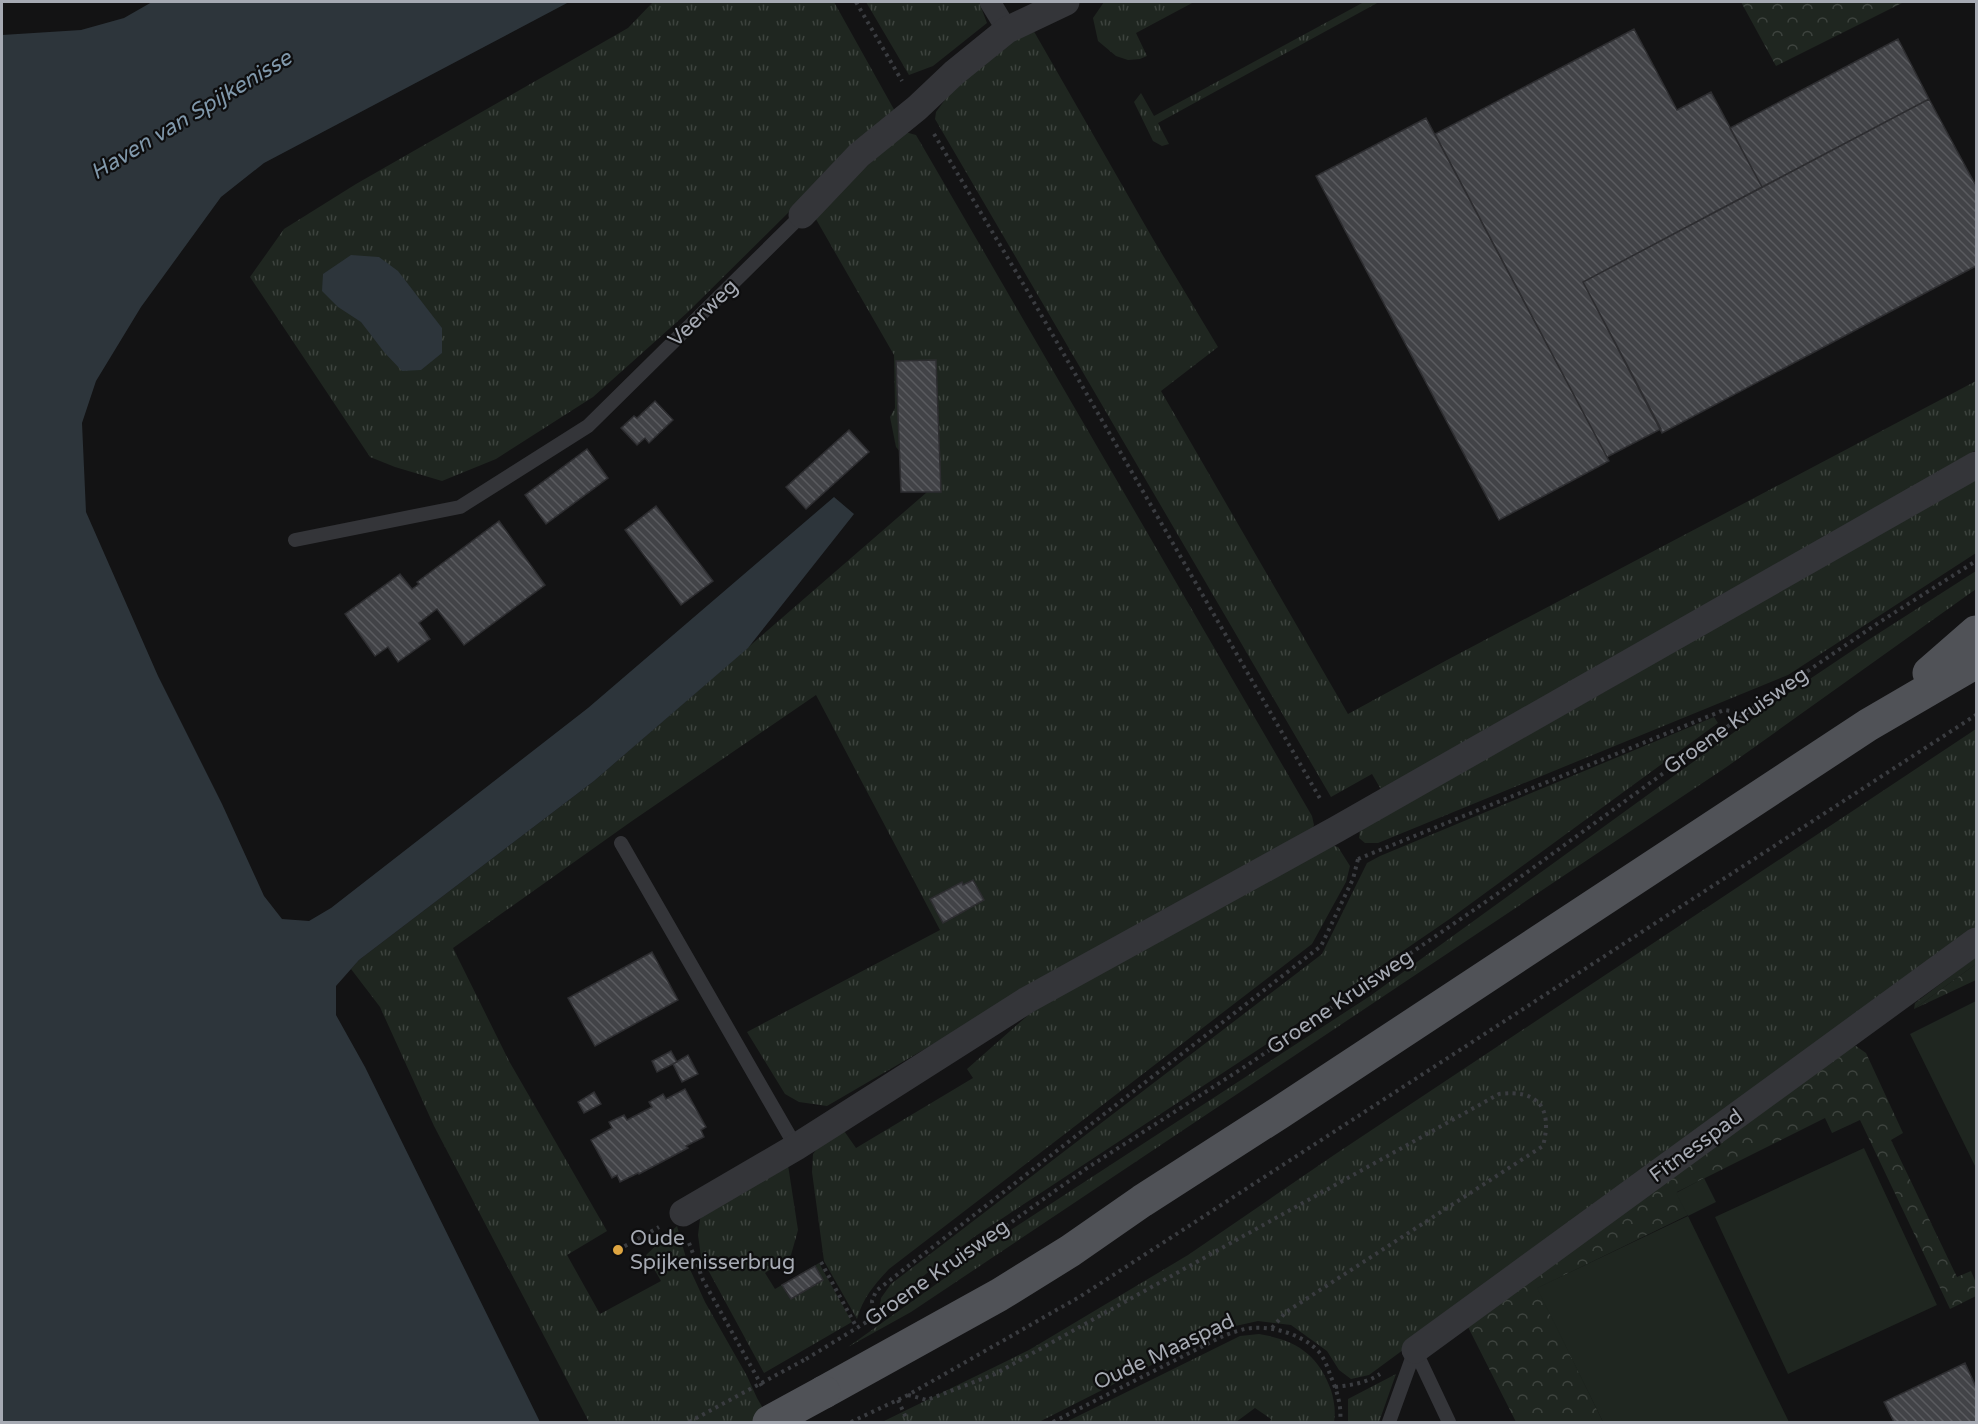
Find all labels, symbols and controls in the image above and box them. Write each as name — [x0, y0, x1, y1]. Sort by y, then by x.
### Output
water label: Haven van Spijkenisse — [86, 44, 298, 185]
street label: Veerweg — [663, 274, 743, 352]
street label: Groene Kruisweg — [1659, 662, 1813, 780]
street label: Groene Kruisweg — [1262, 944, 1418, 1060]
street label: Fitnesspad — [1645, 1104, 1747, 1188]
street label: Groene Kruisweg — [860, 1214, 1014, 1332]
place label: Oude Spijkenisserbrug — [630, 1226, 795, 1275]
marker: Oude Spijkenisserbrug — [611, 1243, 625, 1257]
street label: Oude Maaspad — [1090, 1308, 1238, 1396]

